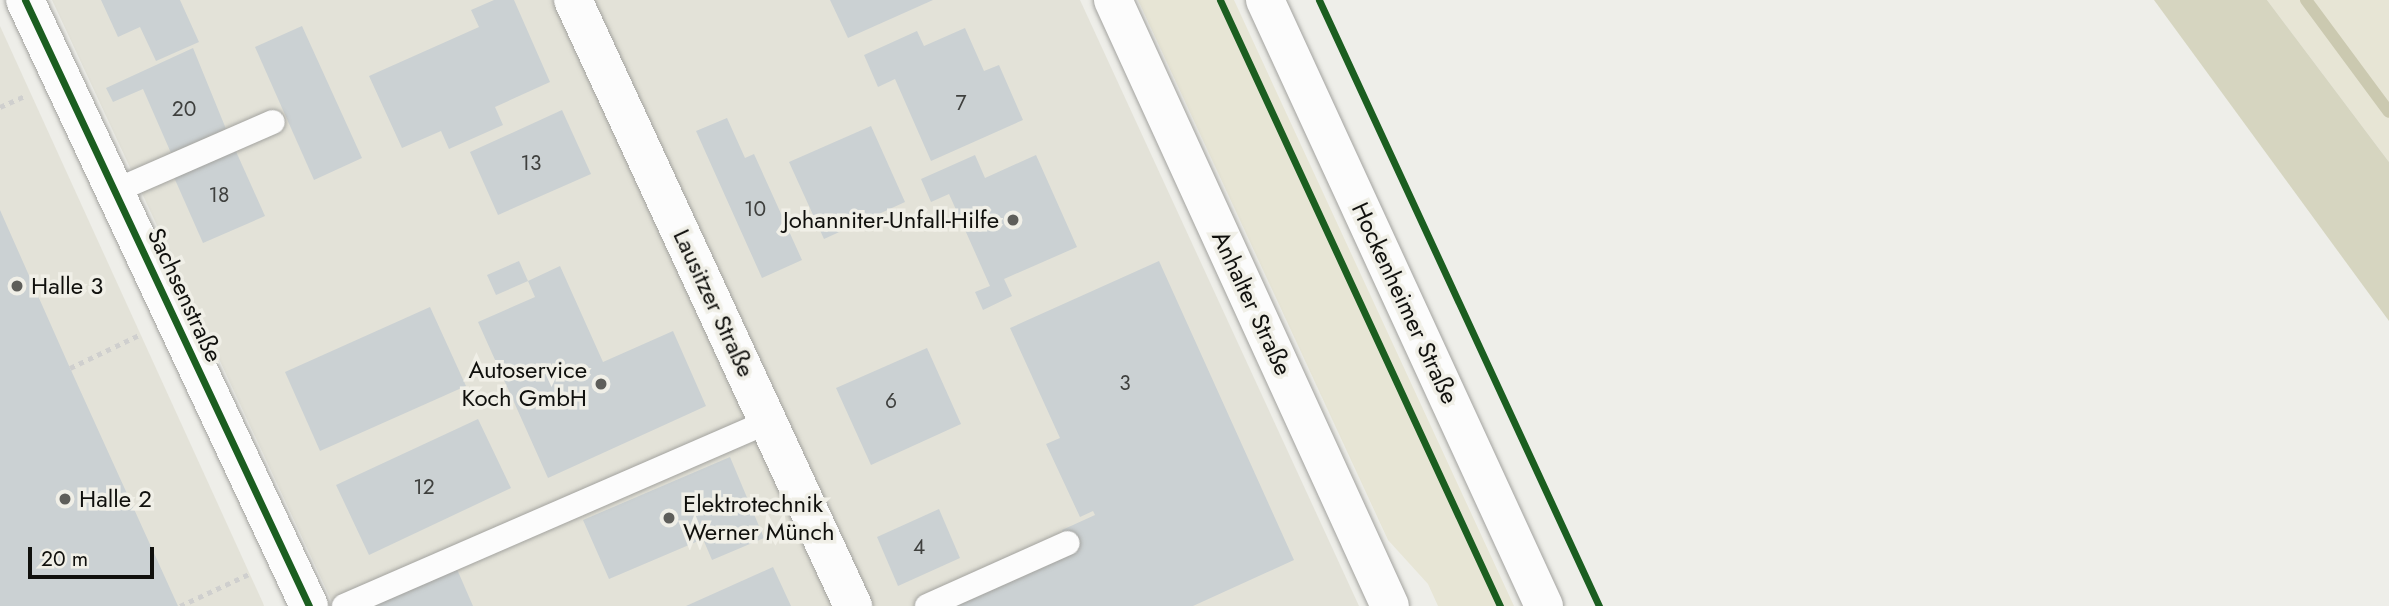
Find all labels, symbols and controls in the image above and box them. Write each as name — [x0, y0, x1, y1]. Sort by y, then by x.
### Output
house number: 7 — [955, 90, 967, 116]
house number: 20 — [172, 96, 196, 122]
house number: 13 — [521, 150, 541, 176]
house number: 18 — [209, 182, 229, 208]
house number: 10 — [744, 196, 766, 222]
street label: Hockenheimer Straße — [1346, 198, 1464, 408]
place label: Johanniter-Unfall-Hilfe — [783, 206, 999, 234]
marker: Johanniter-Unfall-Hilfe — [1005, 212, 1021, 228]
street label: Sachsenstraße — [141, 223, 229, 367]
street label: Lausitzer Straße — [667, 225, 761, 381]
street label: Anhalter Straße — [1206, 226, 1298, 380]
place label: Halle 3 — [31, 272, 103, 300]
marker: Halle 3 — [9, 278, 25, 294]
place label: Autoservice Koch GmbH — [462, 356, 587, 412]
house number: 3 — [1119, 370, 1131, 396]
marker: Autoservice Koch GmbH — [593, 376, 609, 392]
house number: 6 — [885, 388, 897, 414]
house number: 12 — [413, 474, 435, 500]
place label: Halle 2 — [79, 485, 152, 513]
place label: Elektrotechnik Werner Münch — [683, 490, 835, 546]
marker: Halle 2 — [57, 491, 73, 507]
marker: Elektrotechnik Werner Münch — [661, 510, 677, 526]
scale bar — [32, 532, 158, 576]
house number: 4 — [913, 534, 925, 560]
text: 20 m — [41, 544, 88, 574]

